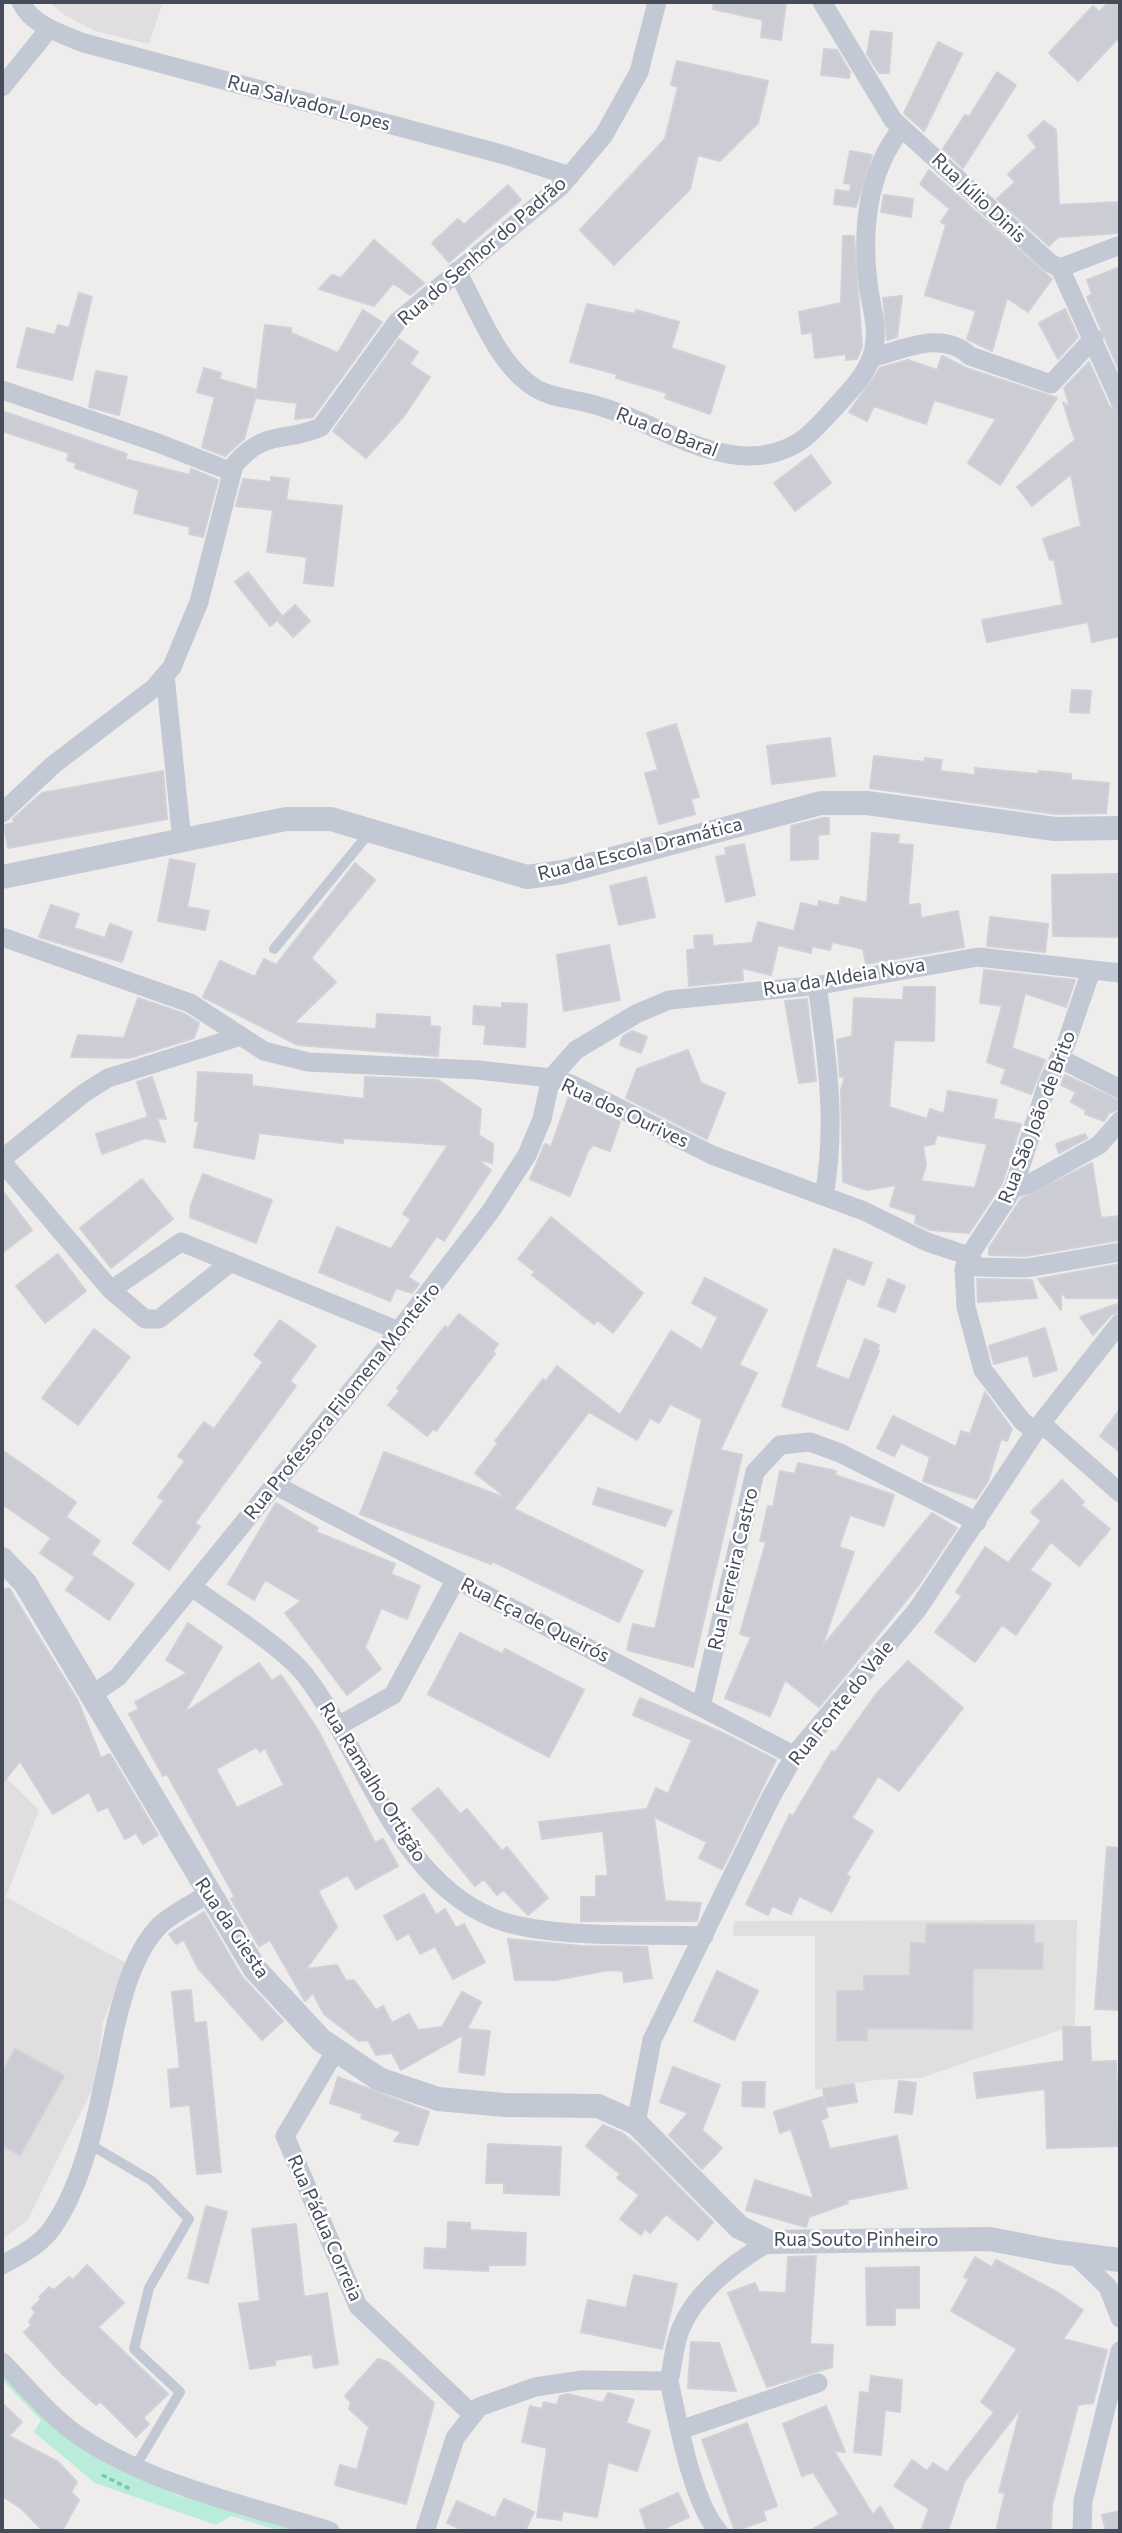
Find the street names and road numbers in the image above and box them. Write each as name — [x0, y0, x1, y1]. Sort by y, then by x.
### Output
street label: Rua Salvador Lopes — [225, 70, 393, 136]
street label: Rua Júlio Dinis — [927, 148, 1031, 248]
street label: Rua do Senhor do Padrão — [393, 172, 571, 330]
street label: Rua do Baral — [613, 402, 721, 462]
street label: Rua da Escola Dramática — [535, 813, 745, 885]
street label: Rua da Aldeia Nova — [761, 953, 927, 1001]
street label: Rua São João de Brito — [994, 1028, 1080, 1206]
street label: Rua dos Ourives — [558, 1074, 692, 1152]
street label: Rua Professora Filomena Monteiro — [239, 1278, 445, 1524]
street label: Rua Ferreira Castro — [703, 1486, 763, 1652]
street label: Rua Eça de Queirós — [457, 1573, 613, 1667]
street label: Rua Fonte do Vale — [784, 1636, 898, 1770]
street label: Rua Ramalho Ortigão — [315, 1698, 431, 1866]
street label: Rua da Giesta — [190, 1873, 274, 1983]
street label: Rua Pádua Correia — [282, 2151, 368, 2305]
street label: Rua Souto Pinheiro — [774, 2229, 938, 2251]

